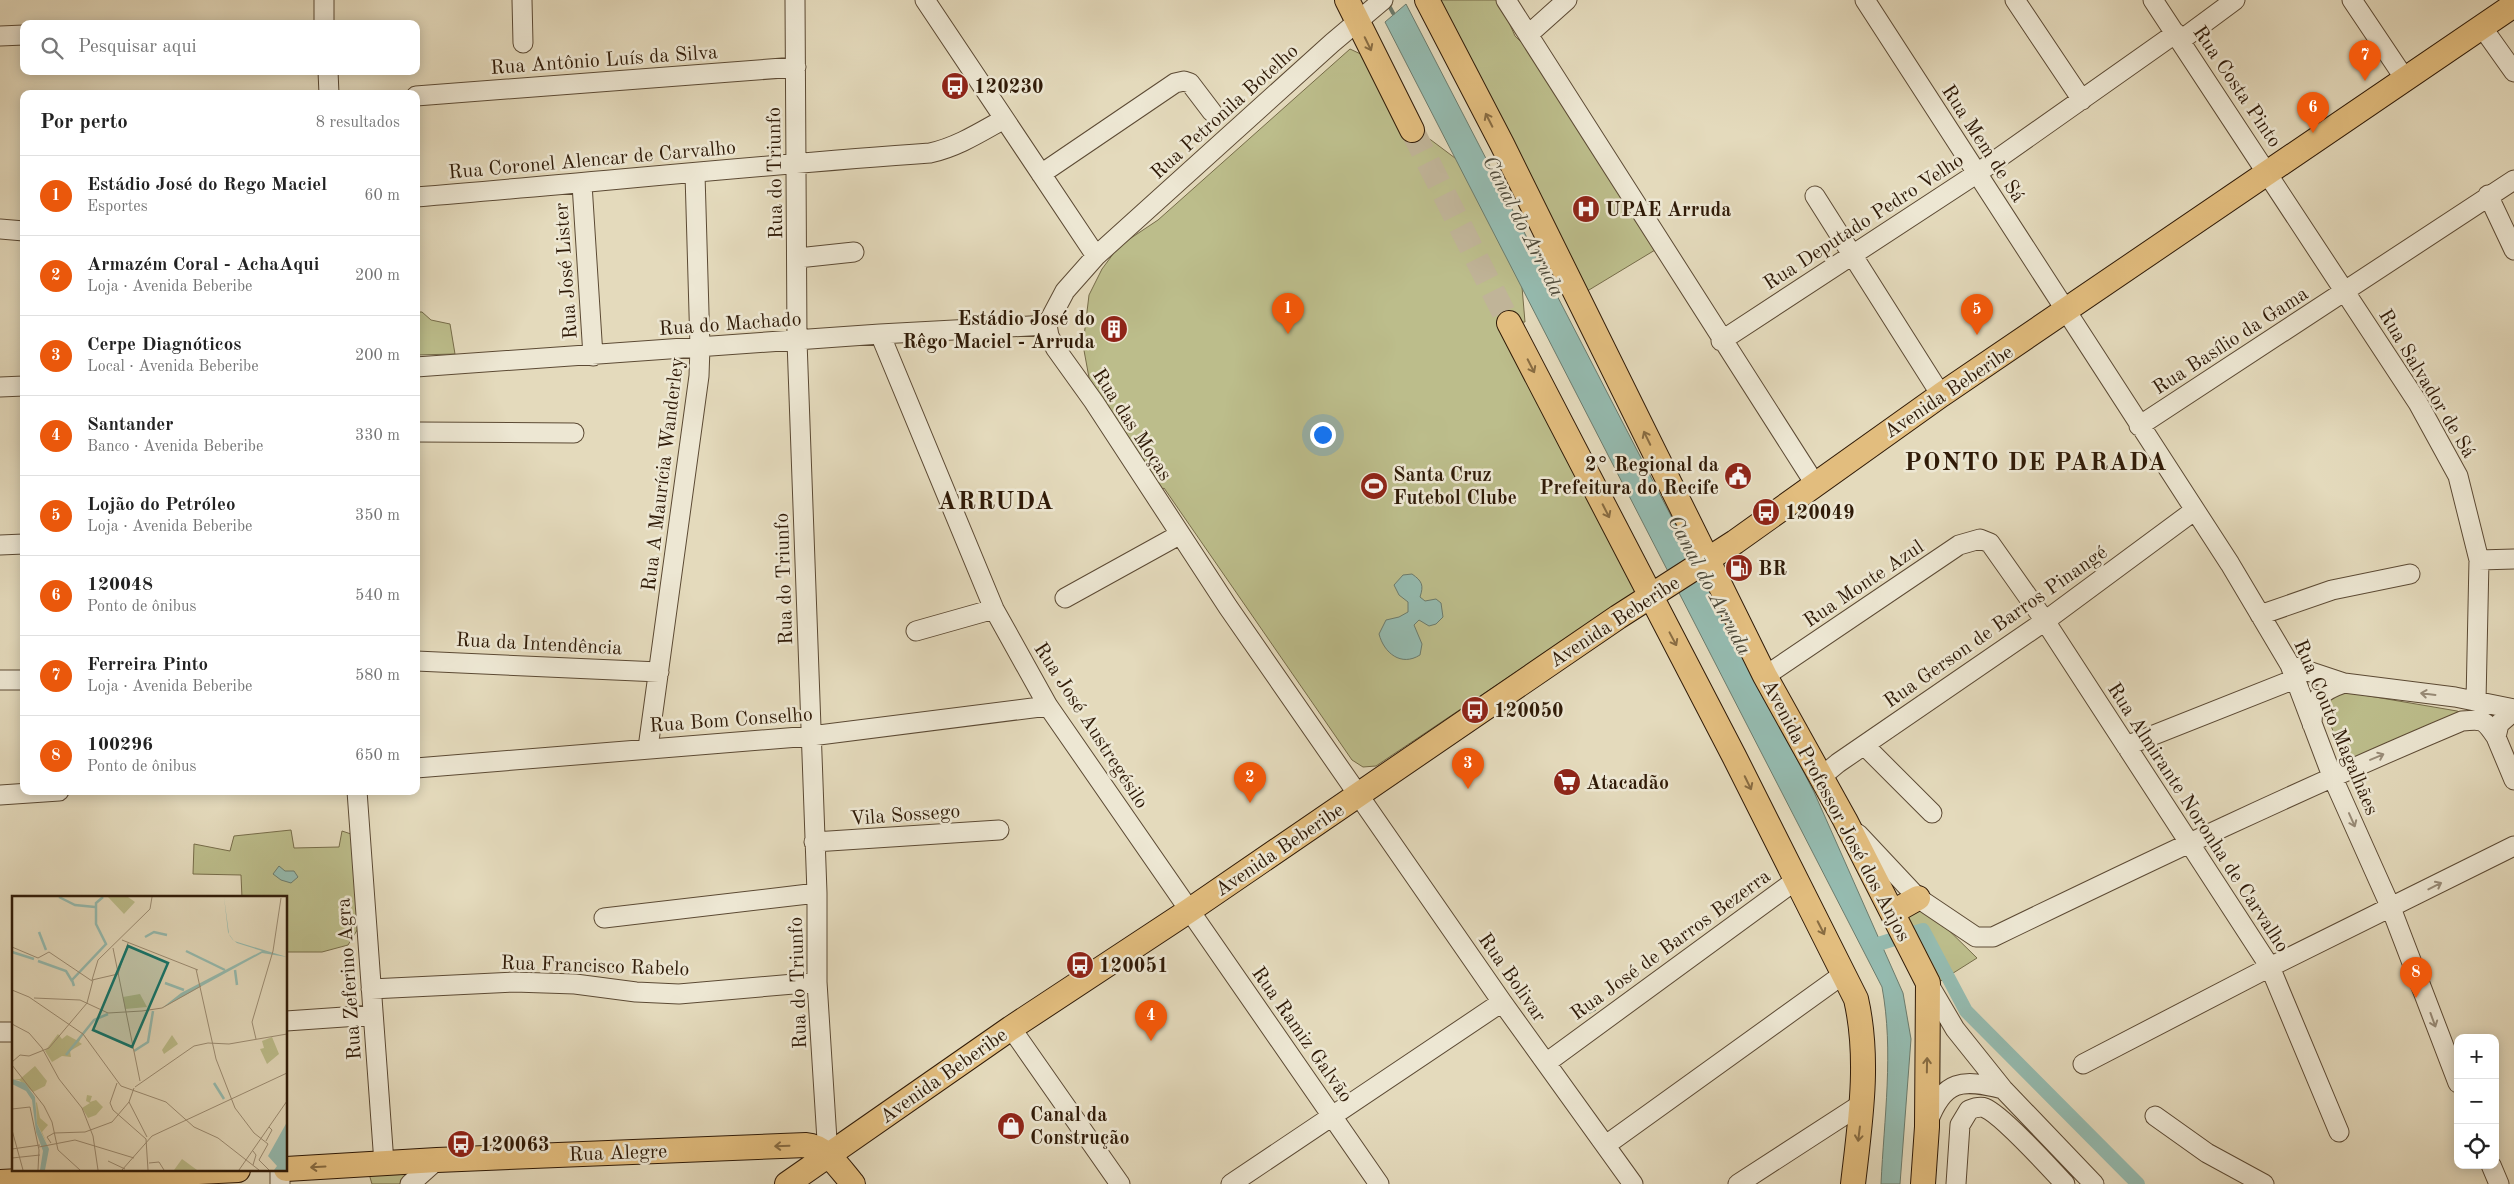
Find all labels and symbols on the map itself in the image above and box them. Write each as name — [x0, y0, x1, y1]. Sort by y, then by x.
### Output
street label: Rua Costa Pinto — [2188, 23, 2284, 151]
one-way arrow — [1364, 36, 1374, 51]
pin: 7 — [2349, 40, 2381, 81]
street label: Rua Petronila Botelho — [1148, 41, 1303, 184]
street label: Rua Antônio Luís da Silva — [490, 43, 719, 79]
bus stop icon: 120230 — [940, 71, 970, 101]
place label: 120230 — [974, 78, 1044, 98]
street label: Rua Mem de Sá — [1937, 82, 2028, 206]
pin: 6 — [2297, 92, 2329, 133]
street label: Rua do Triunfo — [765, 107, 787, 239]
one-way arrow — [1484, 113, 1494, 128]
street label: Rua Coronel Alencar de Carvalho — [447, 138, 737, 184]
street label: Rua Deputado Pedro Velho — [1761, 151, 1968, 295]
water label: Canal do Arruda — [1478, 153, 1567, 301]
hospital icon: UPAE Arruda — [1571, 194, 1601, 224]
place label: UPAE Arruda — [1605, 201, 1731, 221]
street label: Rua José Lister — [552, 202, 582, 340]
street label: Rua Basílio da Gama — [2150, 284, 2312, 399]
pin: 1 — [1272, 293, 1304, 334]
pin: 5 — [1961, 294, 1993, 335]
street label: Rua Salvador de Sá — [2374, 306, 2479, 462]
street label: Rua do Machado — [658, 310, 802, 340]
place label: Estádio José do Rêgo Maciel - Arruda — [902, 310, 1095, 353]
building icon: Estádio José do Rêgo Maciel - Arruda — [1099, 314, 1129, 344]
street label: Avenida Beberibe — [1881, 342, 2017, 443]
street label: Rua A Maurícia Wanderley — [640, 356, 688, 592]
one-way arrow — [1526, 359, 1536, 374]
street label: Rua das Moças — [1088, 366, 1175, 485]
your location — [1310, 422, 1336, 448]
one-way arrow — [1642, 431, 1652, 446]
district label: PONTO DE PARADA — [1904, 451, 2168, 476]
place label: 2° Regional da Prefeitura do Recife — [1540, 456, 1719, 499]
public building icon: 2° Regional da Prefeitura do Recife — [1723, 461, 1753, 491]
place label: Santa Cruz Futebol Clube — [1393, 466, 1517, 509]
sports icon: Santa Cruz Futebol Clube — [1359, 471, 1389, 501]
district label: ARRUDA — [938, 490, 1054, 515]
bus stop icon: 120049 — [1751, 497, 1781, 527]
one-way arrow — [1602, 503, 1611, 518]
place label: 120049 — [1785, 504, 1855, 524]
street label: Rua do Triunfo — [773, 512, 797, 645]
water label: Canal do Arruda — [1663, 512, 1754, 659]
street label: Rua Monte Azul — [1801, 537, 1928, 632]
street label: Rua Gerson de Barros Pinangé — [1881, 543, 2111, 712]
fuel station icon: BR — [1724, 553, 1754, 583]
place label: BR — [1758, 560, 1787, 580]
street label: Avenida Beberibe — [1547, 573, 1684, 672]
street label: Rua da Intendência — [455, 631, 623, 659]
one-way arrow — [1668, 632, 1678, 646]
street label: Rua Couto Magalhães — [2289, 637, 2381, 818]
street label: Rua José Austregésilo — [1029, 640, 1151, 813]
street label: Avenida Professor José dos Anjos — [1758, 677, 1913, 945]
street label: Rua Almirante Noronha de Carvalho — [2103, 680, 2292, 956]
one-way arrow — [2420, 689, 2436, 699]
bus stop icon: 120050 — [1460, 695, 1490, 725]
place label: 120050 — [1494, 701, 1564, 722]
street label: Rua Bom Conselho — [649, 705, 814, 737]
pin: 3 — [1452, 748, 1484, 789]
one-way arrow — [2369, 752, 2384, 761]
pin: 2 — [1234, 762, 1266, 803]
supermarket icon: Atacadão — [1552, 767, 1582, 797]
place label: Atacadão — [1586, 774, 1669, 794]
one-way arrow — [1744, 775, 1753, 790]
street label: Avenida Beberibe — [1212, 800, 1348, 901]
street label: Vila Sossego — [849, 802, 961, 830]
one-way arrow — [2348, 812, 2358, 827]
street label: Rua José de Barros Bezerra — [1568, 866, 1775, 1025]
one-way arrow — [2427, 881, 2442, 890]
inset map — [12, 896, 288, 1172]
street label: Rua Zeferino Agra — [334, 897, 366, 1061]
street label: Rua do Triunfo — [787, 916, 811, 1049]
one-way arrow — [1816, 921, 1826, 936]
street label: Rua Bolivar — [1474, 930, 1549, 1026]
bus stop icon: 120051 — [1065, 950, 1095, 980]
street label: Rua Francisco Rabelo — [500, 954, 690, 980]
place label: 120051 — [1099, 956, 1169, 977]
pin: 8 — [2400, 957, 2432, 998]
street label: Rua Ramiz Galvão — [1247, 964, 1356, 1107]
pin: 4 — [1135, 1000, 1167, 1041]
one-way arrow — [2429, 1011, 2438, 1027]
street label: Avenida Beberibe — [877, 1025, 1012, 1128]
one-way arrow — [1923, 1058, 1932, 1074]
place label: Canal da Construção — [1030, 1106, 1130, 1149]
shop icon: Canal da Construção — [996, 1111, 1026, 1141]
one-way arrow — [1854, 1126, 1864, 1142]
bus stop icon: 120063 — [446, 1129, 476, 1159]
place label: 120063 — [480, 1136, 550, 1156]
one-way arrow — [775, 1141, 791, 1150]
street label: Rua Alegre — [568, 1142, 668, 1166]
one-way arrow — [311, 1163, 327, 1172]

